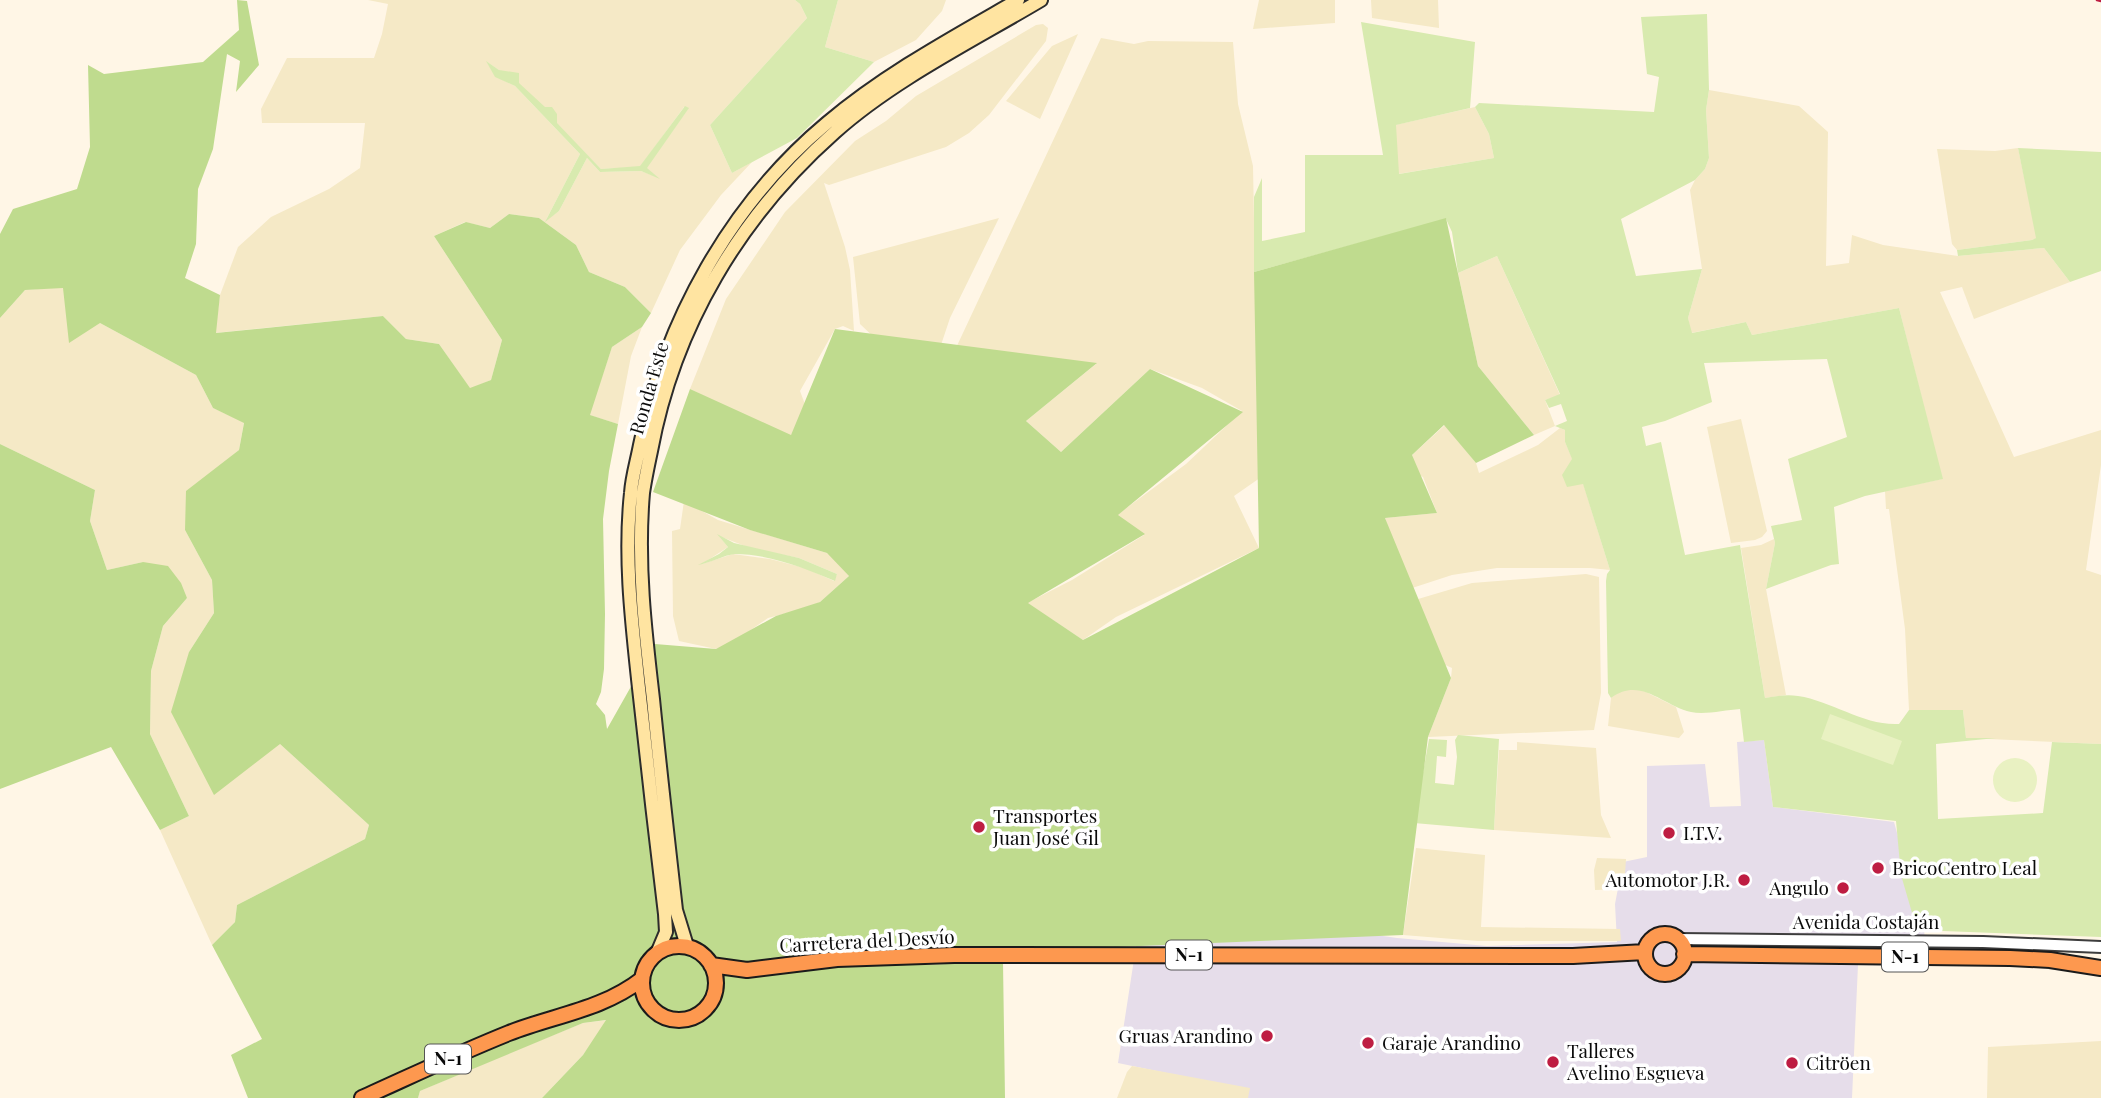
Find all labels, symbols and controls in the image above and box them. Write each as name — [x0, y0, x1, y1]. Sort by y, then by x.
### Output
street label: Ronda Este — [622, 338, 674, 437]
place label: Transportes Juan José Gil — [992, 802, 1100, 850]
marker: Transportes Juan José Gil — [971, 819, 987, 835]
place label: I.T.V. — [1683, 819, 1722, 845]
marker: I.T.V. — [1661, 825, 1677, 841]
place label: BricoCentro Leal — [1892, 854, 2038, 880]
marker: BricoCentro Leal — [1870, 860, 1886, 876]
place label: Automotor J.R. — [1604, 866, 1730, 892]
marker: Automotor J.R. — [1736, 872, 1752, 888]
place label: Angulo — [1768, 874, 1829, 900]
marker: Angulo — [1835, 880, 1851, 896]
street label: Avenida Costaján — [1792, 908, 1940, 934]
street label: Carretera del Desvío — [779, 922, 955, 958]
road number: N-1 — [1166, 940, 1212, 970]
road number: N-1 — [1882, 942, 1928, 972]
place label: Gruas Arandino — [1119, 1022, 1253, 1048]
marker: Gruas Arandino — [1259, 1028, 1275, 1044]
place label: Garaje Arandino — [1382, 1029, 1521, 1055]
marker: Garaje Arandino — [1360, 1035, 1376, 1051]
place label: Talleres Avelino Esgueva — [1566, 1037, 1705, 1085]
road number: N-1 — [425, 1044, 471, 1074]
place label: Citröen — [1806, 1049, 1871, 1075]
marker: Talleres Avelino Esgueva — [1545, 1054, 1561, 1070]
marker: Citröen — [1784, 1055, 1800, 1071]

